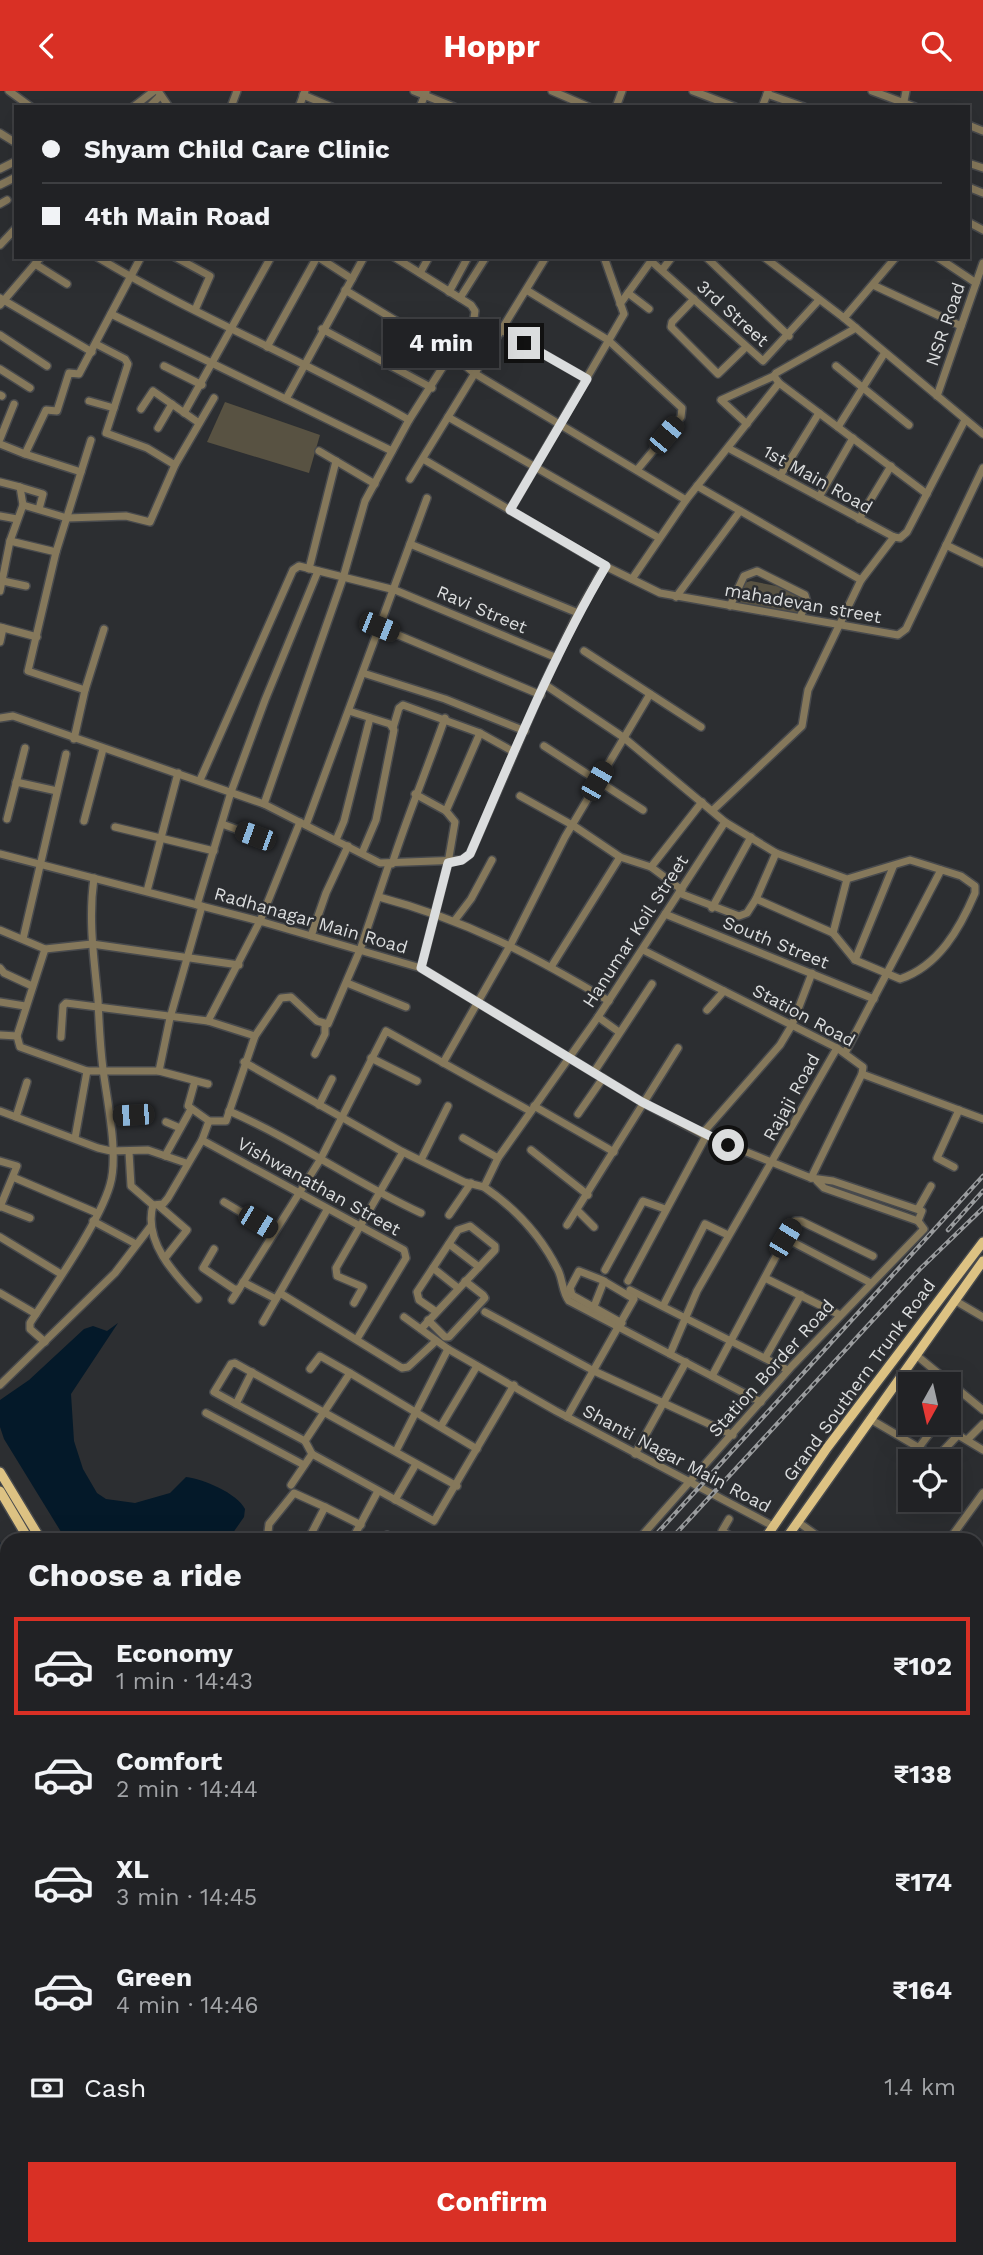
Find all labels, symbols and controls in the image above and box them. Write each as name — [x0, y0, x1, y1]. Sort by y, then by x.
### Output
icon: back — [28, 27, 66, 65]
text: Hoppr — [443, 27, 540, 65]
icon: search — [917, 27, 955, 65]
text: Shyam Child Care Clinic — [84, 134, 390, 164]
text: 4th Main Road — [84, 201, 270, 231]
street label: 3rd Street — [693, 275, 773, 351]
street label: NSR Road — [921, 280, 969, 368]
callout: 4 min — [384, 319, 500, 367]
route end — [508, 327, 540, 359]
text: 4 min — [409, 330, 473, 357]
car — [645, 412, 688, 458]
street label: 1st Main Road — [760, 440, 876, 518]
street label: mahadevan street — [723, 579, 883, 627]
street label: Ravi Street — [434, 581, 531, 638]
car — [356, 609, 403, 645]
car — [578, 758, 617, 804]
car — [232, 819, 279, 853]
street label: Hanumar Koil Street — [578, 850, 692, 1011]
street label: Radhanagar Main Road — [212, 882, 410, 958]
street label: South Street — [720, 911, 832, 973]
street label: Station Road — [749, 979, 859, 1051]
street label: Rajaji Road — [758, 1050, 824, 1144]
car — [112, 1103, 155, 1127]
route start — [712, 1129, 744, 1161]
street label: Vishwanathan Street — [234, 1132, 405, 1240]
car — [235, 1202, 282, 1242]
car — [766, 1215, 805, 1261]
street label: Grand Southern Trunk Road — [779, 1275, 939, 1485]
street label: Station Border Road — [704, 1295, 838, 1441]
north arrow — [898, 1372, 961, 1435]
map controls — [898, 1372, 961, 1512]
street label: Shanti Nagar Main Road — [579, 1399, 775, 1517]
button: locate — [898, 1449, 961, 1512]
text: Choose a ride — [28, 1556, 242, 1594]
icon: car — [32, 1635, 95, 1698]
text: Economy — [116, 1638, 233, 1668]
text: ₹102 — [893, 1651, 952, 1681]
text: 1 min · 14:43 — [116, 1668, 253, 1695]
icon: car — [32, 1743, 95, 1806]
text: Comfort — [116, 1746, 222, 1776]
text: ₹138 — [893, 1759, 952, 1789]
text: 2 min · 14:44 — [116, 1776, 258, 1803]
icon: car — [32, 1851, 95, 1914]
text: XL — [116, 1854, 149, 1884]
text: ₹174 — [895, 1867, 952, 1897]
text: 3 min · 14:45 — [116, 1884, 257, 1911]
icon: car — [32, 1959, 95, 2022]
text: Green — [116, 1962, 192, 1992]
text: ₹164 — [892, 1975, 952, 2005]
text: 4 min · 14:46 — [116, 1992, 258, 2019]
icon: cash — [28, 2069, 66, 2107]
text: Cash — [84, 2073, 146, 2103]
text: 1.4 km — [884, 2074, 956, 2101]
button: Confirm — [28, 2162, 956, 2242]

